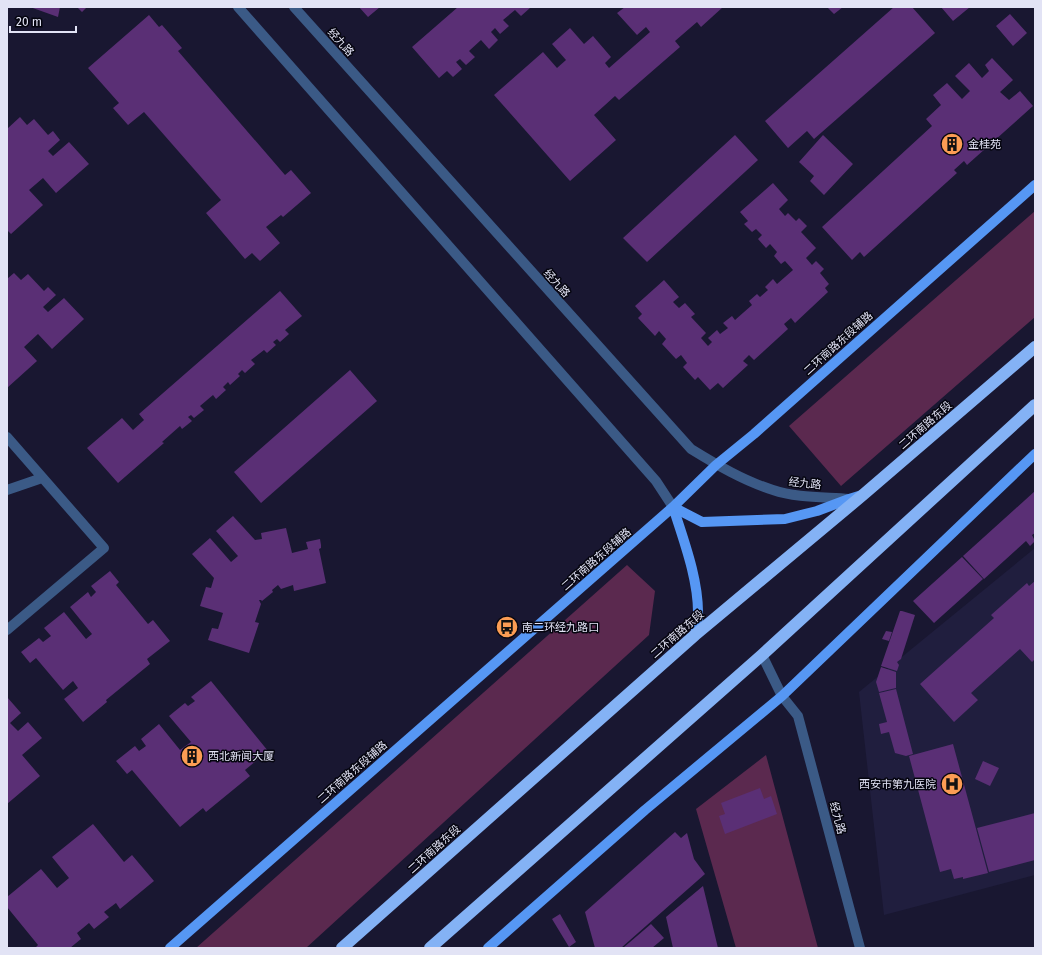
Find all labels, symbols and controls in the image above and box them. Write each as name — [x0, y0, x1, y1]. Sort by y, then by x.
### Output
scale bar — [10, 8, 76, 34]
text: 20 m — [16, 15, 42, 29]
street label: 经九路 — [325, 26, 356, 59]
building icon: 金桂苑 — [939, 131, 965, 157]
place label: 金桂苑 — [968, 138, 1001, 151]
street label: 经九路 — [541, 267, 572, 300]
street label: 二环南路东段辅路 — [801, 309, 875, 378]
street label: 二环南路东段 — [896, 399, 954, 452]
street label: 经九路 — [788, 475, 822, 492]
street label: 二环南路东段辅路 — [559, 526, 634, 593]
street label: 二环南路东段 — [648, 608, 706, 661]
bus stop icon: 南二环经九路口 — [494, 614, 520, 640]
place label: 南二环经九路口 — [522, 621, 599, 634]
street label: 二环南路东段辅路 — [315, 739, 390, 806]
building icon: 西北新闻大厦 — [179, 743, 205, 769]
place label: 西北新闻大厦 — [208, 750, 274, 763]
hospital icon: 西安市第九医院 — [939, 771, 965, 797]
place label: 西安市第九医院 — [859, 778, 936, 791]
street label: 经九路 — [827, 801, 848, 836]
street label: 二环南路东段 — [405, 822, 463, 876]

